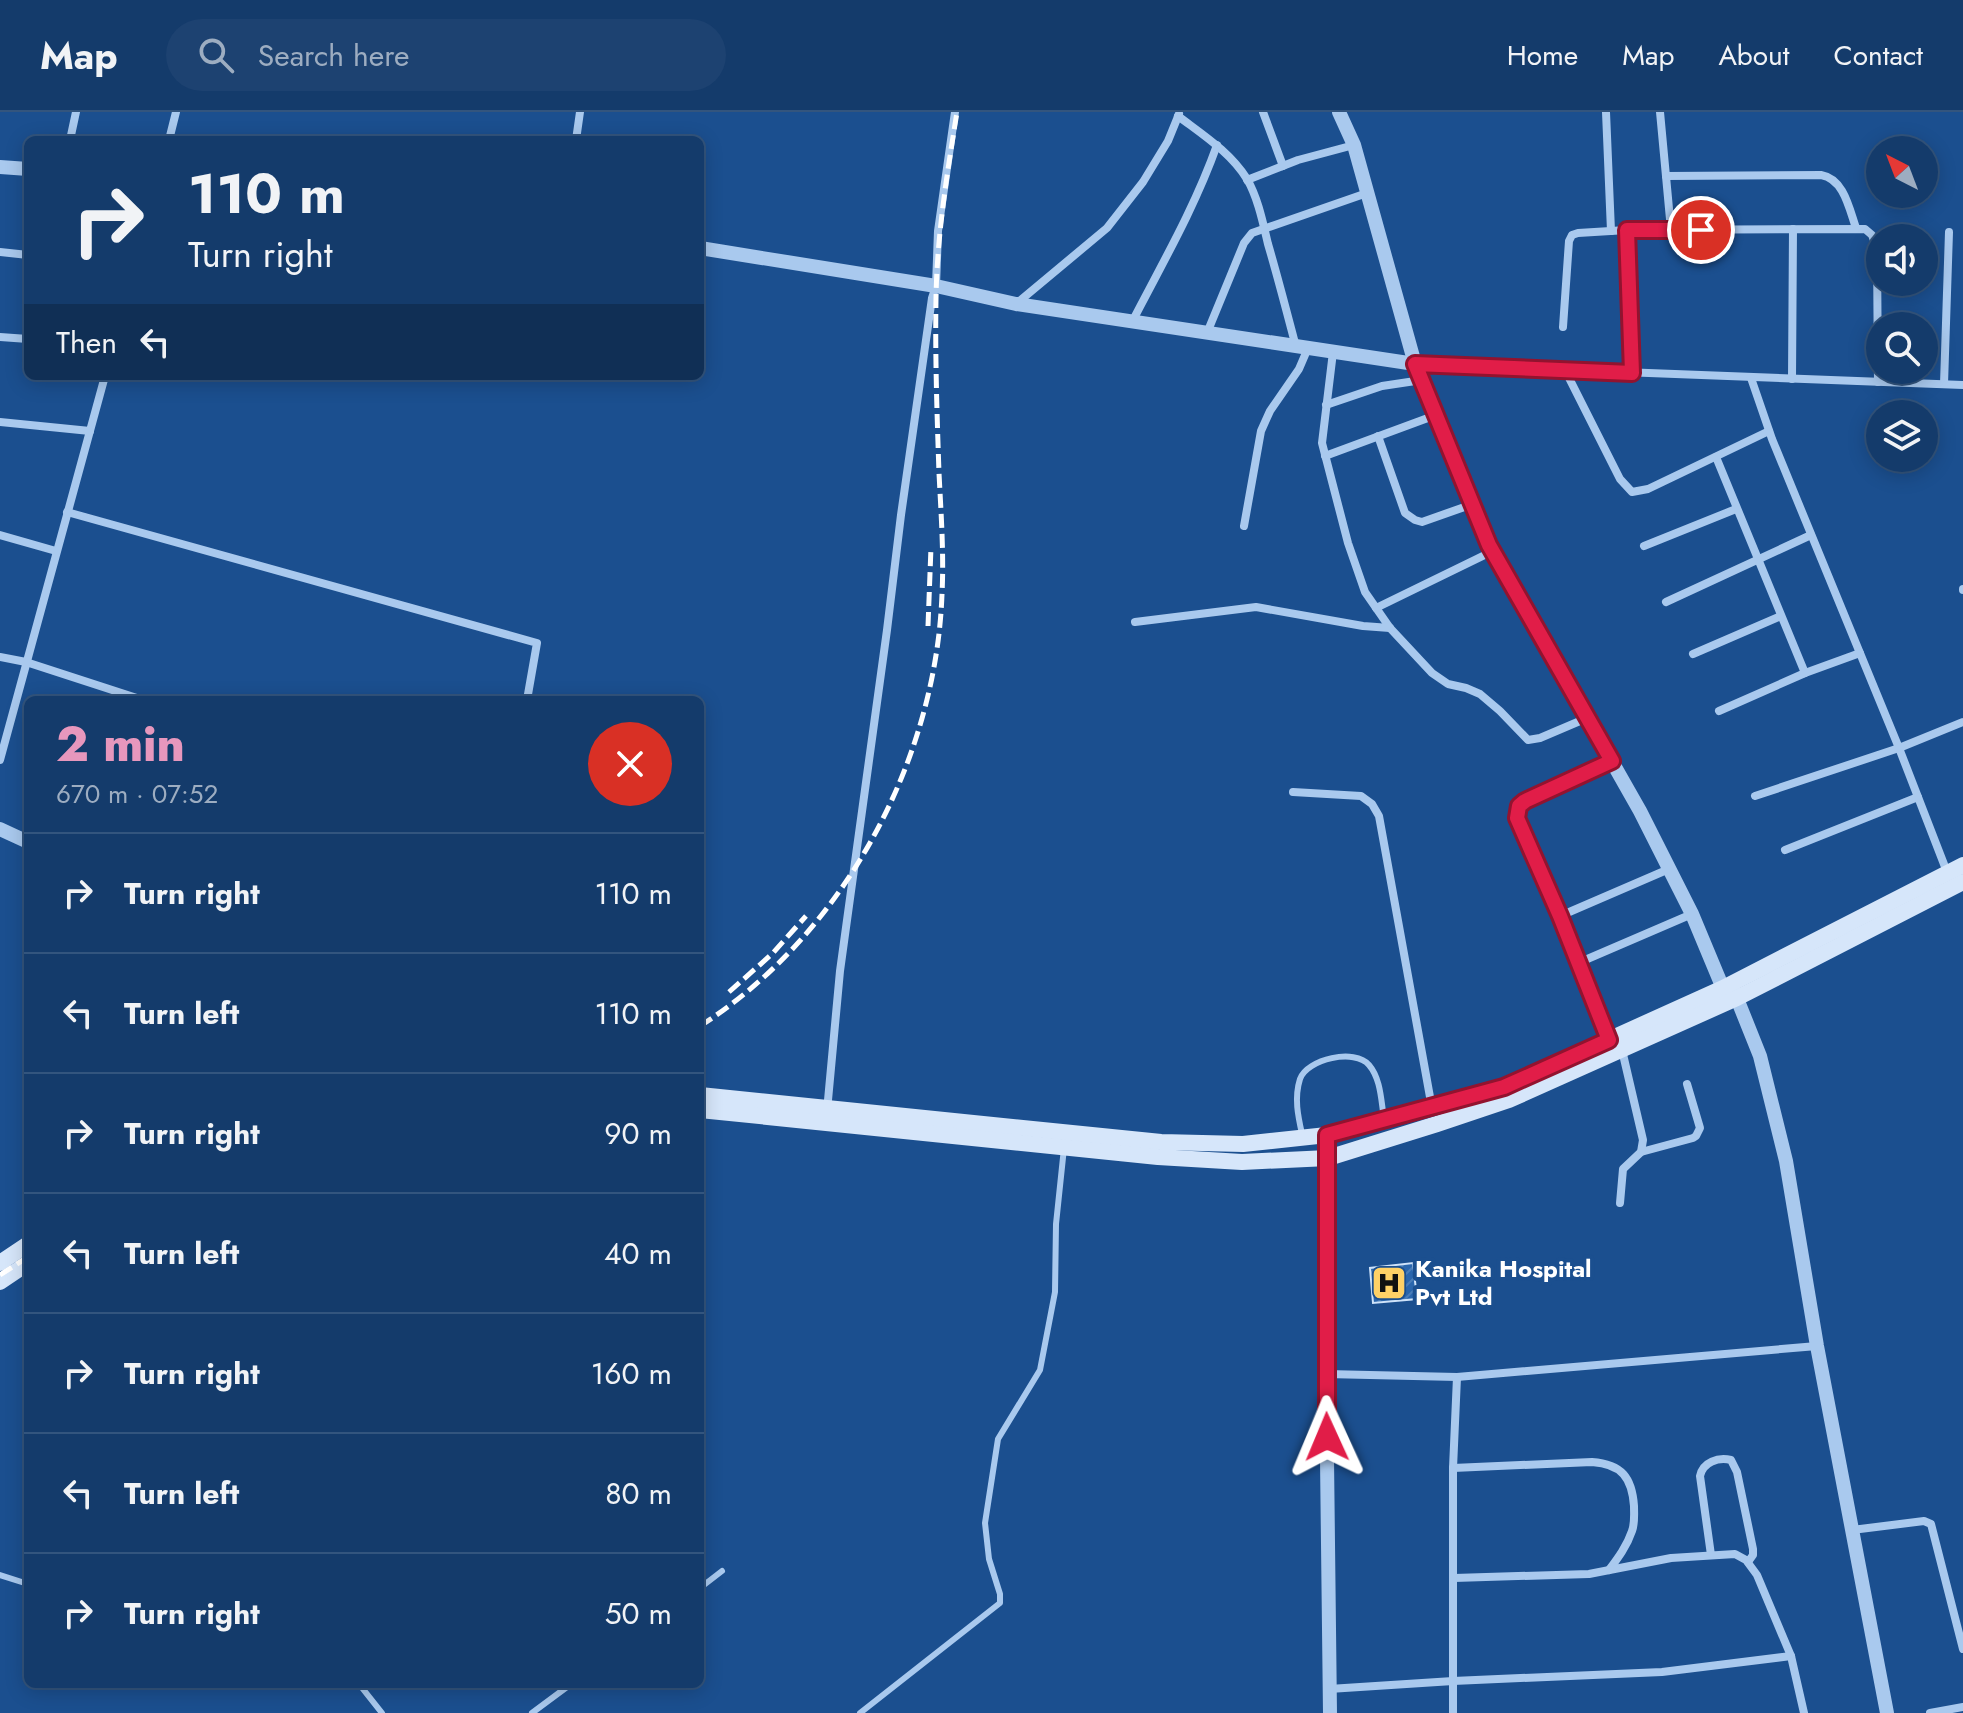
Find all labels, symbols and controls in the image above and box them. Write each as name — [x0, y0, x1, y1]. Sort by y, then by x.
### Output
search box — [166, 19, 726, 91]
text: Map — [40, 28, 118, 83]
icon: search — [194, 33, 238, 77]
text: Search here — [258, 34, 410, 77]
text: Home — [1507, 35, 1578, 76]
text: Map — [1622, 35, 1674, 76]
text: About — [1718, 35, 1790, 76]
text: Contact — [1834, 35, 1923, 76]
north arrow — [1866, 136, 1938, 208]
map controls — [1866, 136, 1938, 472]
text: 110 m — [188, 153, 345, 234]
icon: right — [56, 168, 160, 272]
pin — [1667, 196, 1735, 264]
icon: arrive — [1679, 208, 1723, 252]
button: sound — [1866, 224, 1938, 296]
text: Turn right — [188, 228, 333, 280]
button: search — [1866, 312, 1938, 384]
icon: left — [133, 320, 177, 364]
text: Then — [56, 321, 117, 364]
button: layers — [1866, 400, 1938, 472]
text: 2 min — [56, 710, 185, 779]
button: close — [588, 722, 672, 806]
text: 670 m · 07:52 — [56, 775, 218, 813]
icon: right — [56, 871, 100, 915]
text: Turn right — [124, 872, 260, 915]
text: 110 m — [595, 872, 672, 915]
icon: left — [56, 991, 100, 1035]
text: Turn left — [124, 992, 239, 1035]
text: 110 m — [595, 992, 672, 1035]
icon: right — [56, 1111, 100, 1155]
text: Turn right — [124, 1112, 260, 1155]
text: 90 m — [604, 1112, 672, 1155]
icon: left — [56, 1231, 100, 1275]
text: Turn left — [124, 1232, 239, 1275]
text: 40 m — [604, 1232, 672, 1275]
place label: Kanika Hospital Pvt Ltd — [1415, 1251, 1592, 1314]
hospital icon: Kanika Hospital Pvt Ltd — [1370, 1264, 1408, 1302]
icon: right — [56, 1351, 100, 1395]
text: Turn right — [124, 1352, 260, 1395]
text: 160 m — [591, 1352, 672, 1395]
position arrow — [1285, 1395, 1369, 1479]
icon: left — [56, 1471, 100, 1515]
text: Turn left — [124, 1472, 239, 1515]
text: 80 m — [605, 1472, 672, 1515]
icon: right — [56, 1591, 100, 1635]
text: Turn right — [124, 1592, 260, 1635]
text: 50 m — [605, 1592, 672, 1635]

